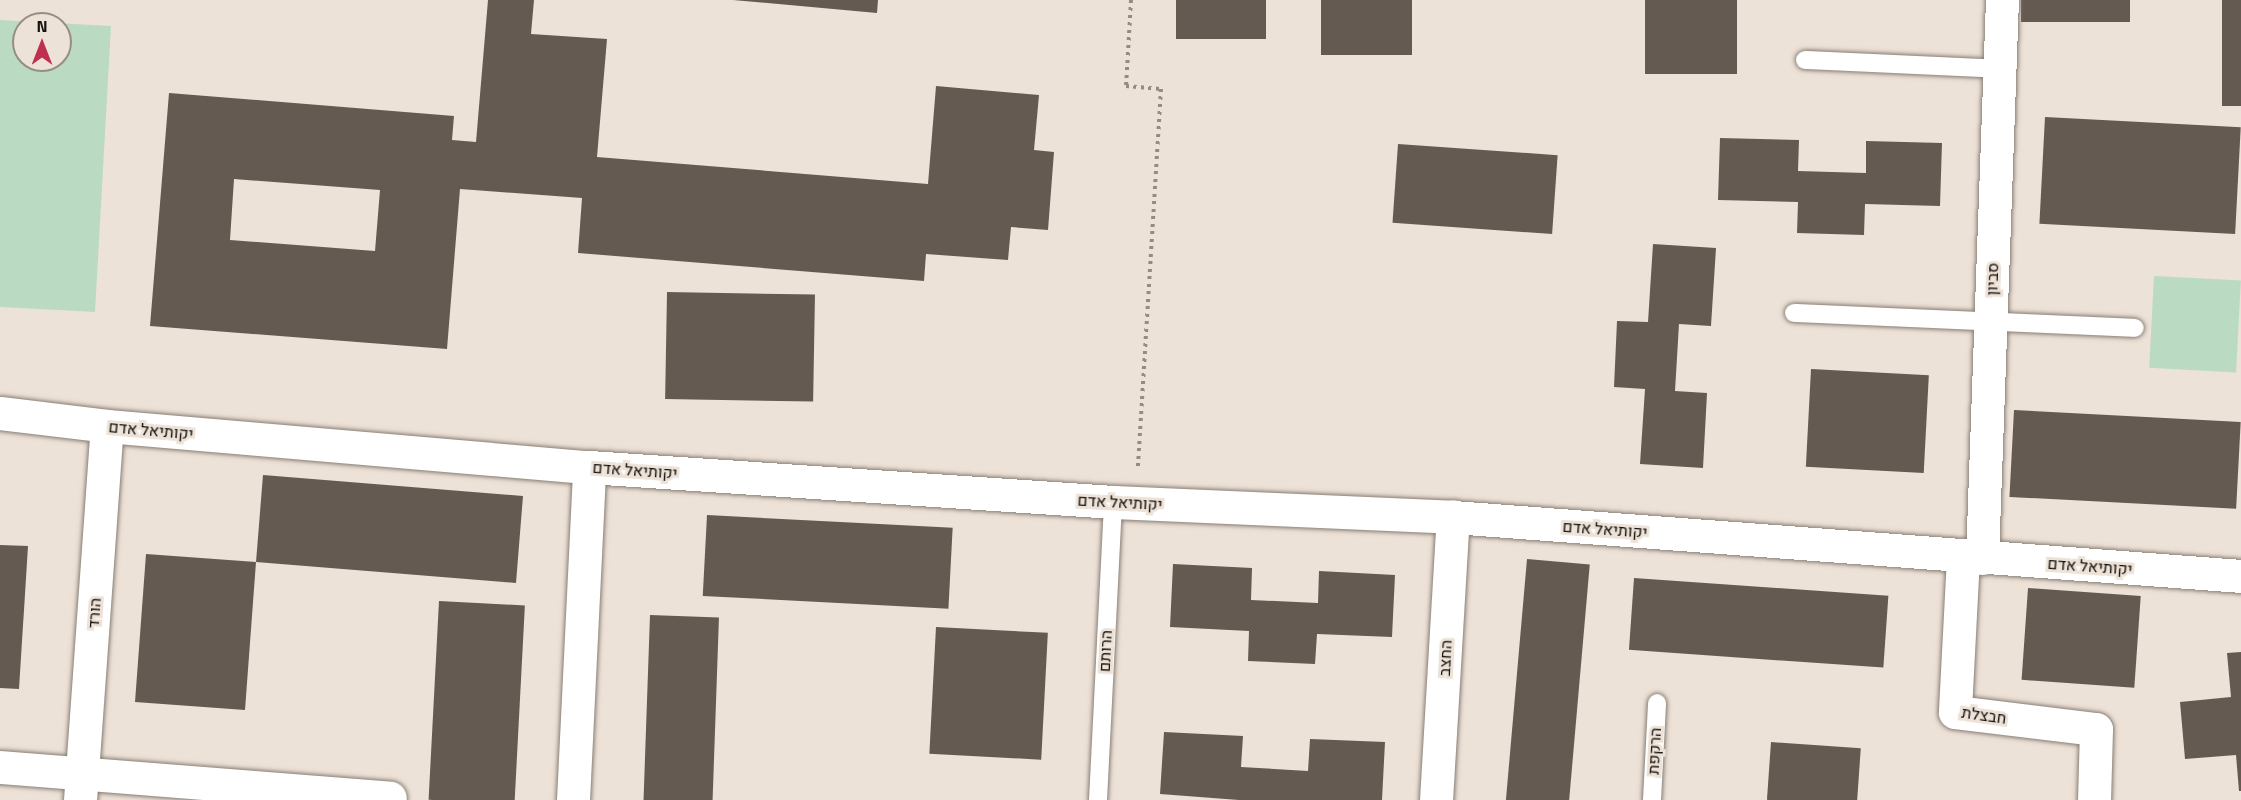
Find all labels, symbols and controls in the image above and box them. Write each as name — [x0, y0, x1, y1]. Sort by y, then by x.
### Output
north arrow — [12, 12, 72, 72]
text: N — [36, 14, 48, 38]
street label: סביון — [1982, 262, 2002, 296]
street label: יקותיאל אדם — [108, 417, 194, 443]
street label: יקותיאל אדם — [592, 457, 678, 483]
street label: יקותיאל אדם — [1077, 490, 1163, 514]
street label: יקותיאל אדם — [1562, 516, 1648, 542]
street label: יקותיאל אדם — [2047, 553, 2133, 579]
street label: הורד — [83, 597, 105, 629]
street label: הרותם — [1094, 629, 1116, 673]
street label: החצב — [1434, 639, 1456, 677]
street label: חבצלת — [1960, 702, 2008, 728]
street label: הרקפת — [1643, 727, 1665, 775]

